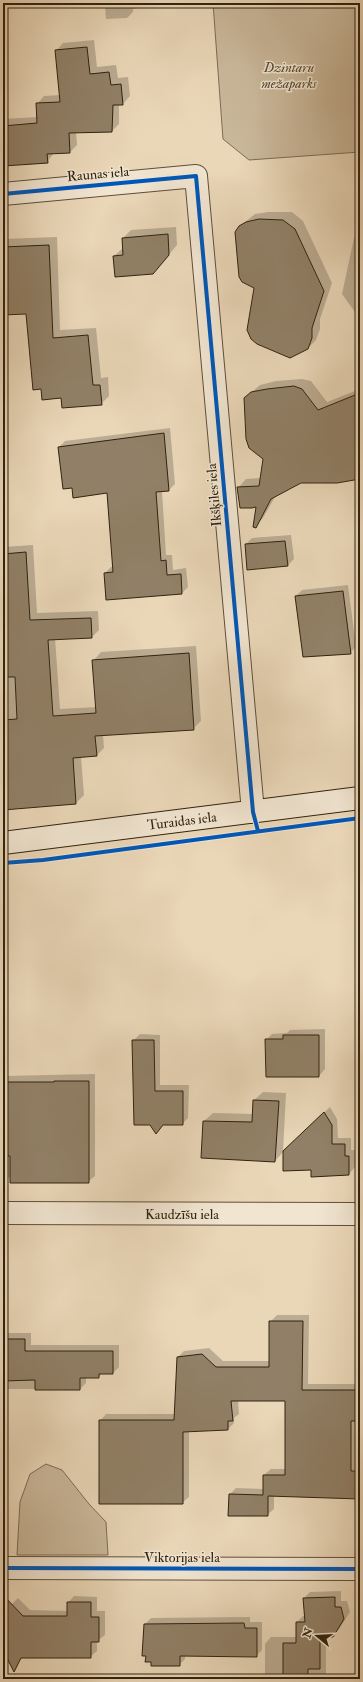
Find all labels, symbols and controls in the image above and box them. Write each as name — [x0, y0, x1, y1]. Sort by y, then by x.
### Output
park label: Dzintaru mežaparks — [261, 59, 318, 92]
street label: Raunas iela — [66, 163, 130, 185]
street label: Ikšķiles iela — [203, 462, 225, 527]
street label: Turaidas iela — [146, 808, 218, 834]
street label: Kaudzīšu iela — [145, 1206, 219, 1223]
street label: Viktorijas iela — [144, 1549, 220, 1566]
north arrow — [297, 1616, 337, 1656]
text: N — [300, 1625, 316, 1641]

